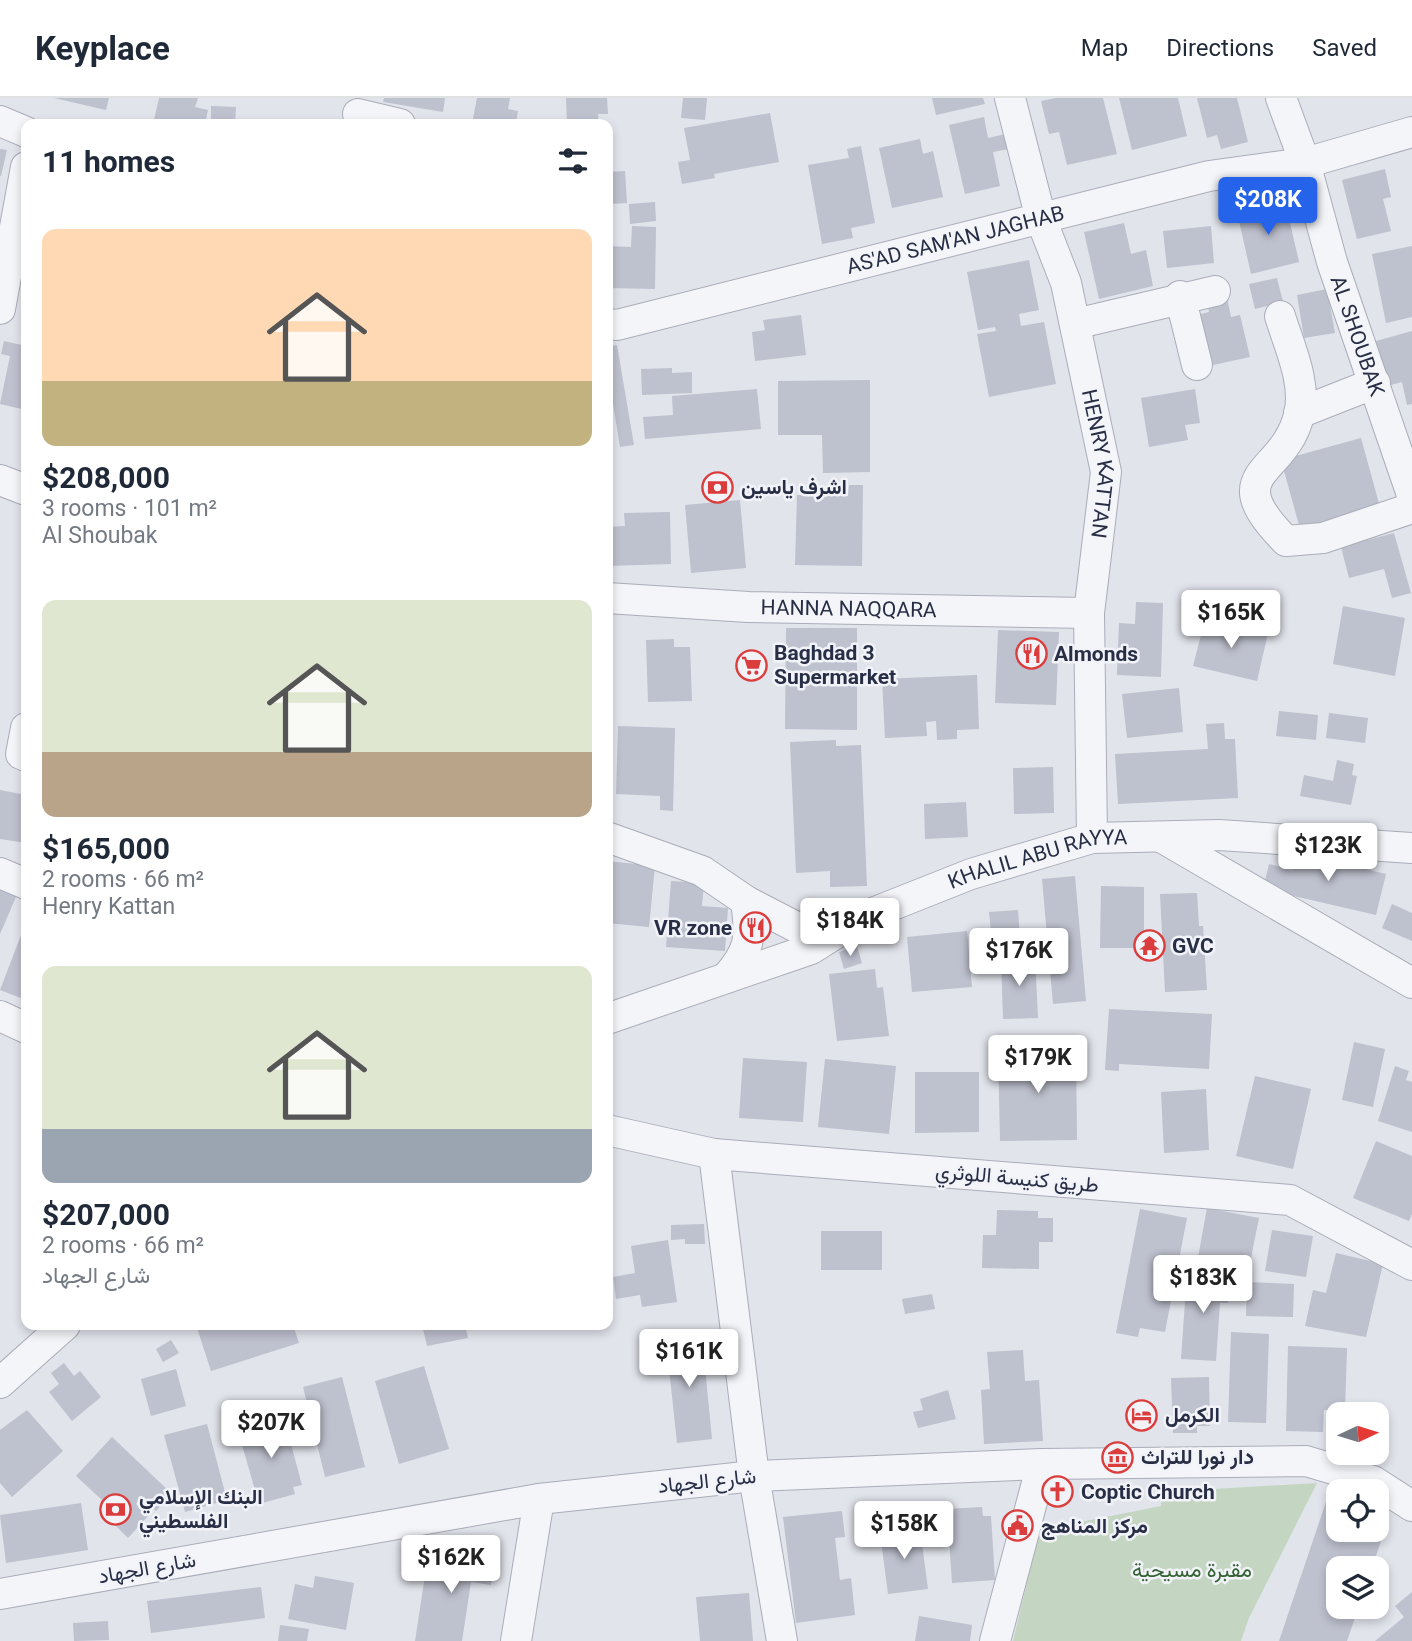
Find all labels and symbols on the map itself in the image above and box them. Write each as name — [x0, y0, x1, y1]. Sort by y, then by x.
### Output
pin: $208K — [1219, 178, 1317, 237]
street label: AS'AD SAM'AN JAGHAB — [844, 201, 1067, 279]
street label: AL SHOUBAK — [1326, 272, 1389, 400]
street label: HENRY KATTAN — [1077, 387, 1118, 540]
bank icon: اشرف ياسين — [701, 470, 735, 504]
place label: اشرف ياسين — [741, 475, 847, 500]
pin: $165K — [1182, 590, 1280, 650]
street label: HANNA NAQQARA — [761, 595, 937, 622]
restaurant icon: Almonds — [1014, 637, 1048, 671]
place label: Baghdad 3 Supermarket — [774, 641, 896, 689]
place label: Almonds — [1054, 642, 1138, 666]
supermarket icon: Baghdad 3 Supermarket — [734, 648, 768, 682]
pin: $123K — [1279, 824, 1377, 883]
street label: KHALIL ABU RAYYA — [945, 825, 1128, 894]
pin: $184K — [801, 898, 899, 958]
restaurant icon: VR zone — [738, 911, 772, 945]
place label: VR zone — [654, 916, 732, 940]
pin: $176K — [970, 928, 1068, 988]
temple icon: GVC — [1132, 929, 1166, 963]
place label: GVC — [1172, 934, 1214, 958]
pin: $179K — [989, 1035, 1087, 1095]
street label: طريق كنيسة اللوثري — [934, 1159, 1100, 1202]
pin: $183K — [1154, 1256, 1252, 1315]
pin: $161K — [640, 1330, 738, 1389]
hotel icon: الكرمل — [1125, 1398, 1159, 1432]
pin: $207K — [222, 1400, 320, 1460]
north arrow — [1326, 1402, 1390, 1465]
place label: الكرمل — [1165, 1403, 1220, 1428]
museum icon: دار نورا للتراث — [1101, 1440, 1135, 1474]
place label: دار نورا للتراث — [1141, 1445, 1254, 1470]
street label: شارع الجهاد — [657, 1464, 758, 1500]
church icon: Coptic Church — [1041, 1475, 1075, 1509]
place label: Coptic Church — [1081, 1480, 1215, 1504]
place label: البنك الإسلامي الفلسطيني — [139, 1485, 263, 1538]
bank icon: البنك الإسلامي الفلسطيني — [99, 1492, 133, 1526]
pin: $158K — [855, 1502, 953, 1561]
public building icon: مركز المناهج — [1001, 1509, 1035, 1543]
place label: مركز المناهج — [1041, 1514, 1148, 1540]
pin: $162K — [402, 1536, 500, 1595]
street label: شارع الجهاد — [96, 1548, 198, 1590]
park label: مقبرة مسيحية — [1132, 1558, 1252, 1583]

